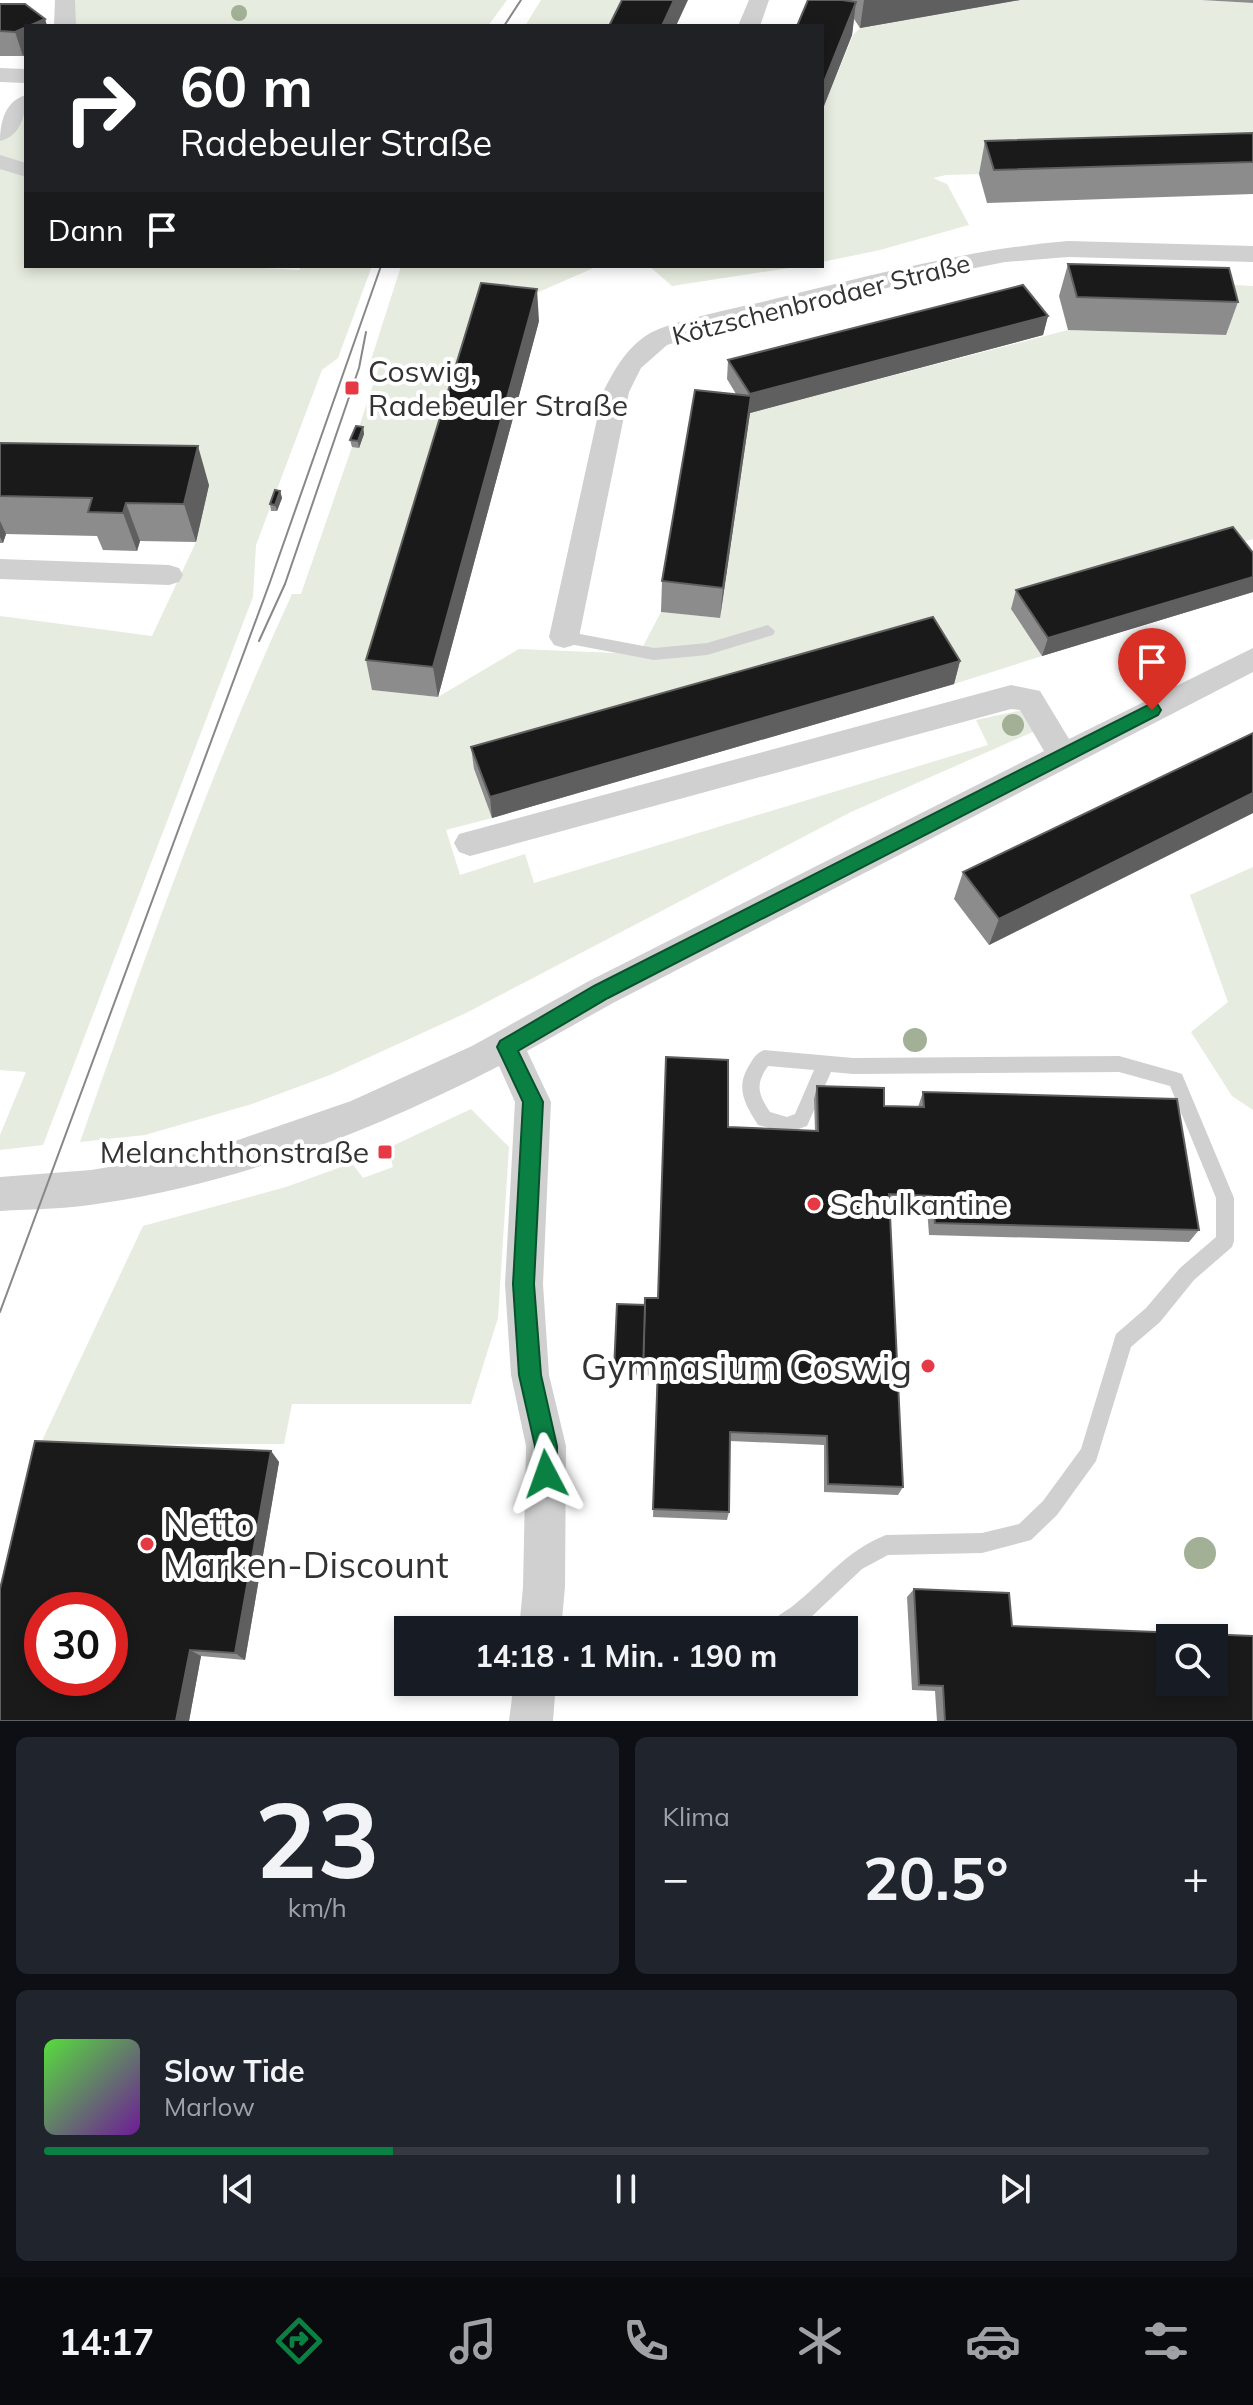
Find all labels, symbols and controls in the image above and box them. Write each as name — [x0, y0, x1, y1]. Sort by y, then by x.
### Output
text: 60 m — [180, 51, 313, 121]
icon: right — [48, 56, 152, 160]
text: Radebeuler Straße — [180, 120, 492, 165]
icon: arrive — [140, 208, 184, 252]
text: Dann — [48, 211, 124, 249]
street label: Kötzschenbrodaer Straße — [669, 246, 973, 352]
place label: Coswig, Radebeuler Straße — [368, 352, 628, 424]
marker: Coswig, Radebeuler Straße — [343, 379, 361, 397]
pin — [1118, 628, 1186, 710]
icon: arrive — [1130, 640, 1174, 684]
place label: Melanchthonstraße — [100, 1133, 369, 1171]
marker: Melanchthonstraße — [376, 1143, 394, 1161]
place label: Schulkantine — [830, 1185, 1008, 1223]
marker: Schulkantine — [805, 1195, 823, 1213]
place label: Gymnasium Coswig — [581, 1344, 912, 1389]
marker: Gymnasium Coswig — [919, 1357, 937, 1375]
position arrow — [504, 1432, 588, 1516]
place label: Netto Marken-Discount — [163, 1501, 449, 1587]
marker: Netto Marken-Discount — [138, 1535, 156, 1553]
speed limit sign: 30 — [24, 1592, 128, 1696]
map controls — [1156, 1624, 1228, 1696]
button: search — [1156, 1624, 1228, 1696]
text: 14:18 · 1 Min. · 190 m — [475, 1637, 777, 1675]
text: 23 — [255, 1773, 380, 1904]
text: Klima — [663, 1800, 730, 1833]
text: 20.5° — [863, 1840, 1009, 1915]
text: − — [663, 1850, 689, 1905]
text: + — [1183, 1850, 1209, 1905]
text: km/h — [288, 1891, 347, 1924]
text: Slow Tide — [164, 2052, 305, 2090]
text: Marlow — [164, 2090, 255, 2123]
icon: previous — [216, 2167, 260, 2211]
icon: pause — [604, 2167, 648, 2211]
icon: next — [993, 2167, 1037, 2211]
icon: directions — [271, 2313, 327, 2369]
icon: music — [445, 2313, 501, 2369]
icon: phone — [618, 2313, 674, 2369]
icon: climate — [792, 2313, 848, 2369]
icon: car — [965, 2313, 1021, 2369]
icon: filters — [1138, 2313, 1194, 2369]
text: 14:17 — [59, 2319, 154, 2364]

